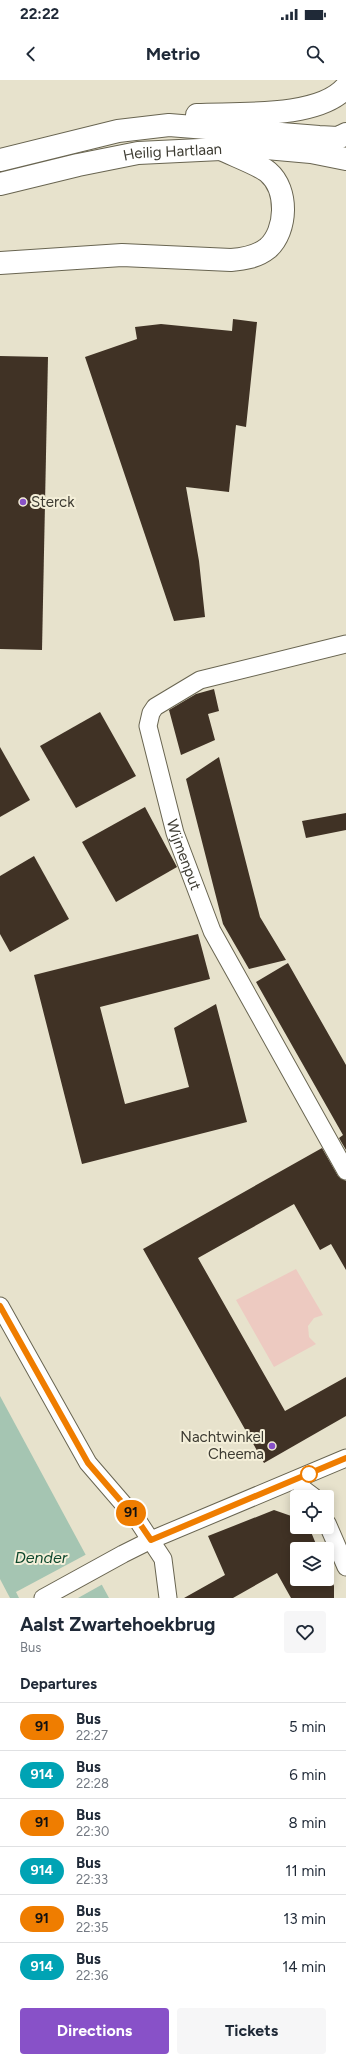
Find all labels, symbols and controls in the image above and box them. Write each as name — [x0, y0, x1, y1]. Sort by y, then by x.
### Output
text: 22:22 — [20, 5, 59, 23]
icon: back — [20, 43, 42, 65]
text: Metrio — [146, 43, 200, 65]
icon: search — [304, 43, 326, 65]
street label: Heilig Hartlaan — [122, 140, 222, 165]
place label: Sterck — [31, 493, 75, 511]
marker: Sterck — [18, 497, 28, 507]
street label: Wijmenput — [163, 817, 205, 893]
place label: Nachtwinkel Cheema — [180, 1428, 264, 1463]
marker: Nachtwinkel Cheema — [267, 1441, 277, 1451]
unlabelled marker — [300, 1465, 318, 1483]
map controls — [290, 1490, 334, 1586]
button: locate — [290, 1490, 334, 1534]
line badge: 91 — [113, 1500, 149, 1526]
text: 91 — [124, 1504, 138, 1521]
button: layers — [290, 1542, 334, 1586]
water label: Dender — [15, 1548, 68, 1567]
button: heart — [284, 1611, 326, 1653]
text: Aalst Zwartehoekbrug — [20, 1613, 215, 1636]
text: Bus — [20, 1640, 41, 1655]
text: Departures — [20, 1675, 97, 1693]
text: Bus — [76, 1710, 101, 1728]
text: 91 — [35, 1718, 49, 1735]
text: 5 min — [289, 1718, 326, 1736]
text: 22:27 — [76, 1728, 108, 1743]
text: Bus — [76, 1758, 101, 1776]
text: 914 — [31, 1766, 53, 1783]
text: 6 min — [289, 1766, 326, 1784]
text: 22:28 — [76, 1776, 109, 1791]
text: Bus — [76, 1806, 101, 1824]
text: 91 — [35, 1814, 49, 1831]
text: 8 min — [288, 1814, 326, 1832]
text: 22:30 — [76, 1824, 109, 1839]
text: Bus — [76, 1854, 101, 1872]
text: 914 — [31, 1862, 53, 1879]
text: 11 min — [285, 1862, 326, 1880]
text: 22:33 — [76, 1872, 108, 1887]
text: Bus — [76, 1902, 101, 1920]
text: 91 — [35, 1910, 49, 1927]
text: 13 min — [283, 1910, 326, 1928]
text: 22:35 — [76, 1920, 108, 1935]
text: Bus — [76, 1950, 101, 1968]
text: 914 — [31, 1958, 53, 1975]
text: 14 min — [282, 1958, 326, 1976]
text: 22:36 — [76, 1968, 108, 1983]
button: Directions — [20, 2008, 169, 2054]
button: Tickets — [177, 2008, 326, 2054]

